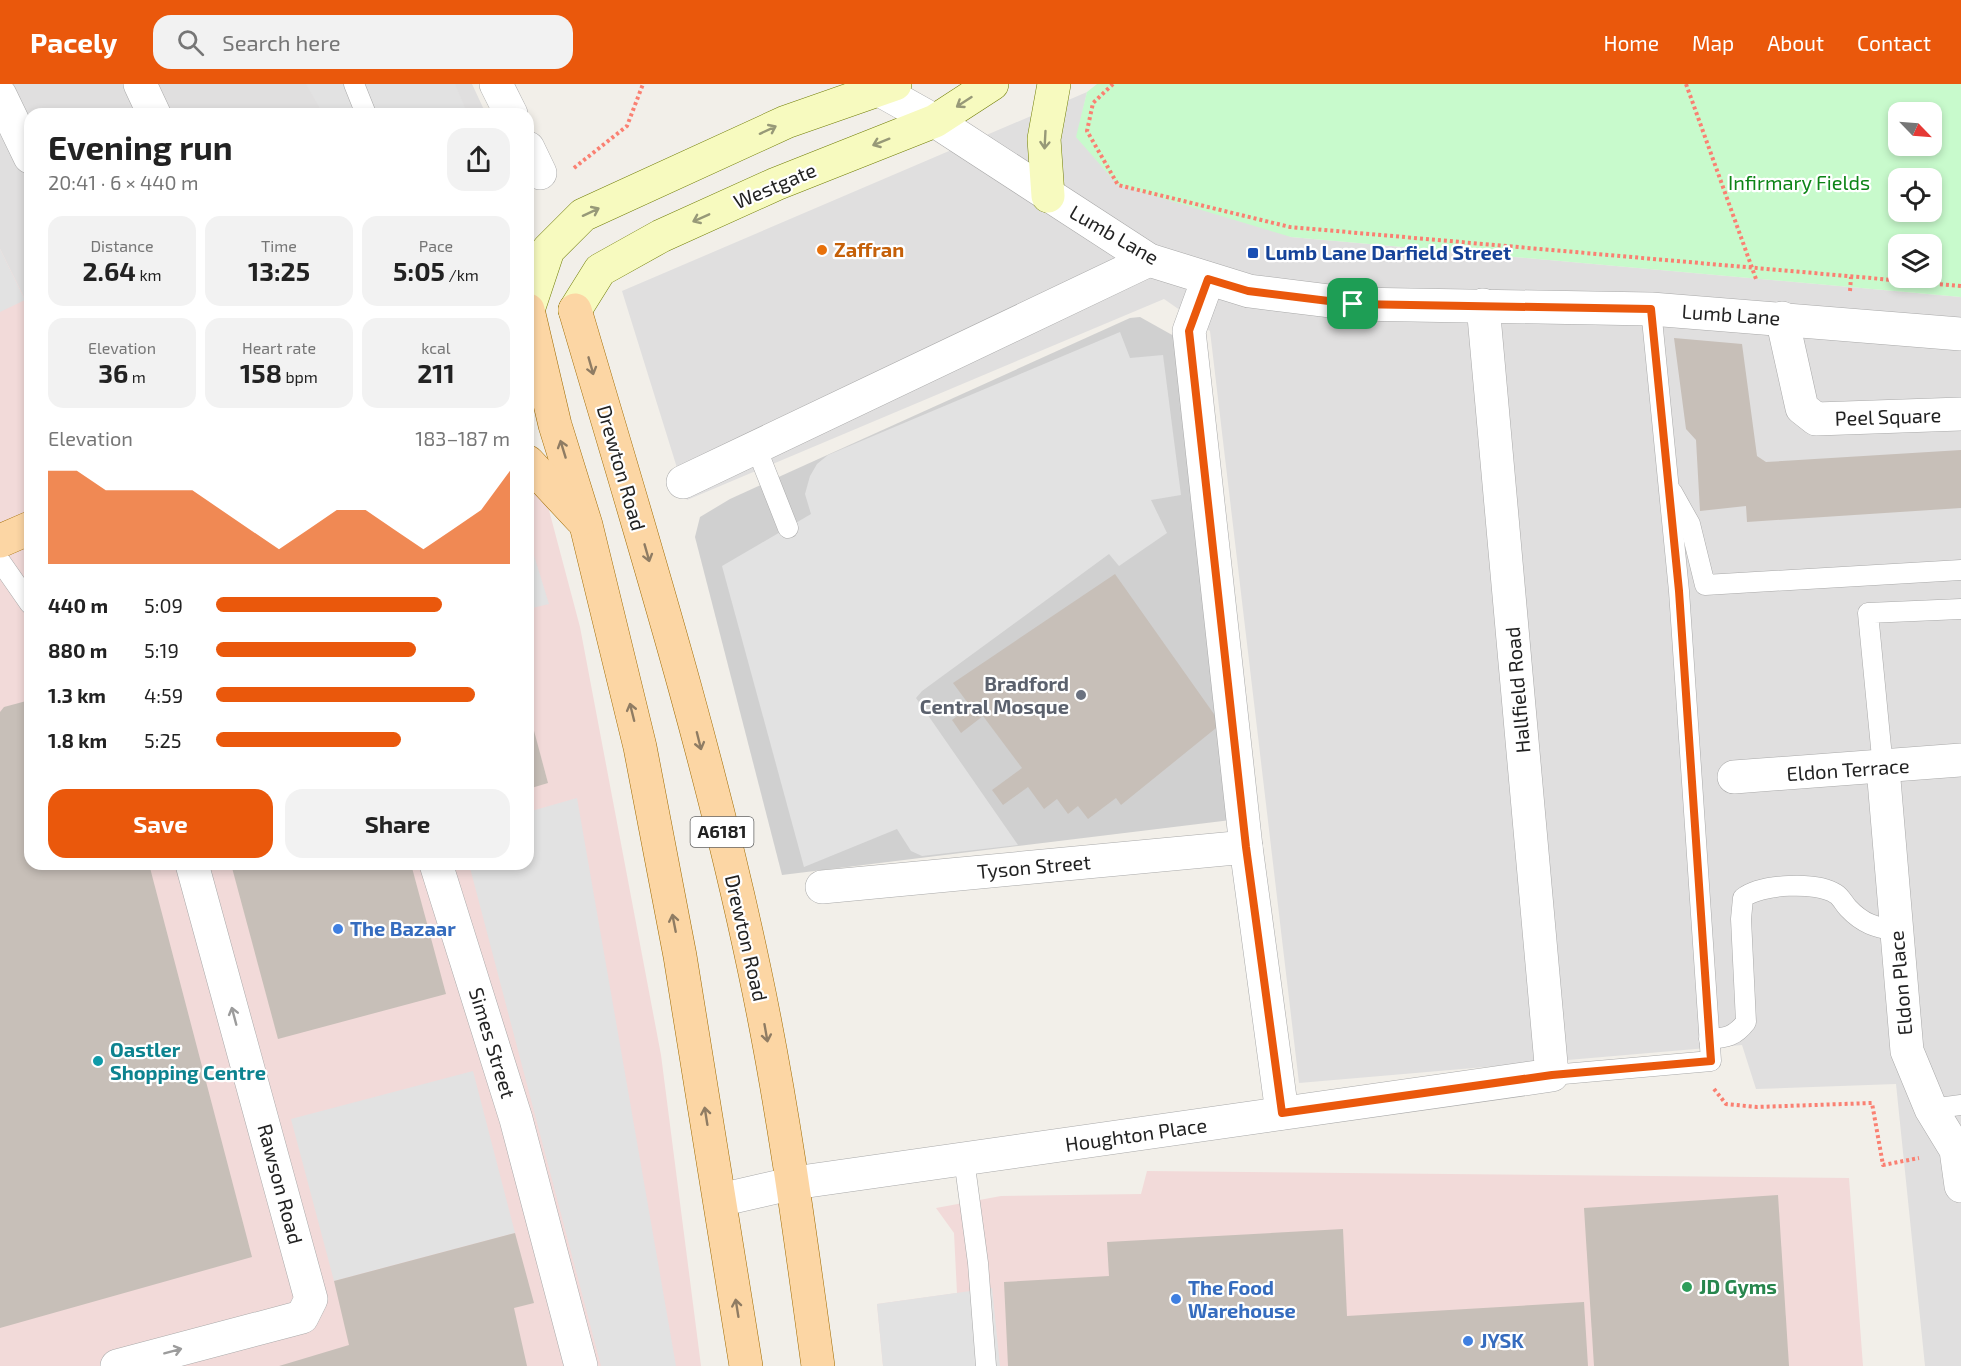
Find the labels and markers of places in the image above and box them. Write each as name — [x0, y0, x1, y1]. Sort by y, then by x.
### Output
place label: Zaffran — [834, 237, 904, 261]
place label: Lumb Lane Darfield Street — [1265, 240, 1511, 264]
marker: Zaffran — [815, 243, 829, 257]
marker: Lumb Lane Darfield Street — [1246, 246, 1260, 260]
pin — [1327, 278, 1378, 329]
place label: Bradford Central Mosque — [920, 671, 1069, 718]
marker: Bradford Central Mosque — [1074, 688, 1088, 702]
place label: The Bazaar — [350, 916, 456, 940]
marker: The Bazaar — [331, 922, 345, 936]
place label: Oastler Shopping Centre — [110, 1037, 266, 1084]
marker: Oastler Shopping Centre — [91, 1054, 105, 1068]
place label: JD Gyms — [1699, 1274, 1777, 1299]
place label: The Food Warehouse — [1188, 1275, 1296, 1322]
marker: JD Gyms — [1680, 1280, 1694, 1294]
marker: The Food Warehouse — [1169, 1292, 1183, 1306]
place label: JYSK — [1480, 1328, 1524, 1352]
marker: JYSK — [1461, 1334, 1475, 1348]

